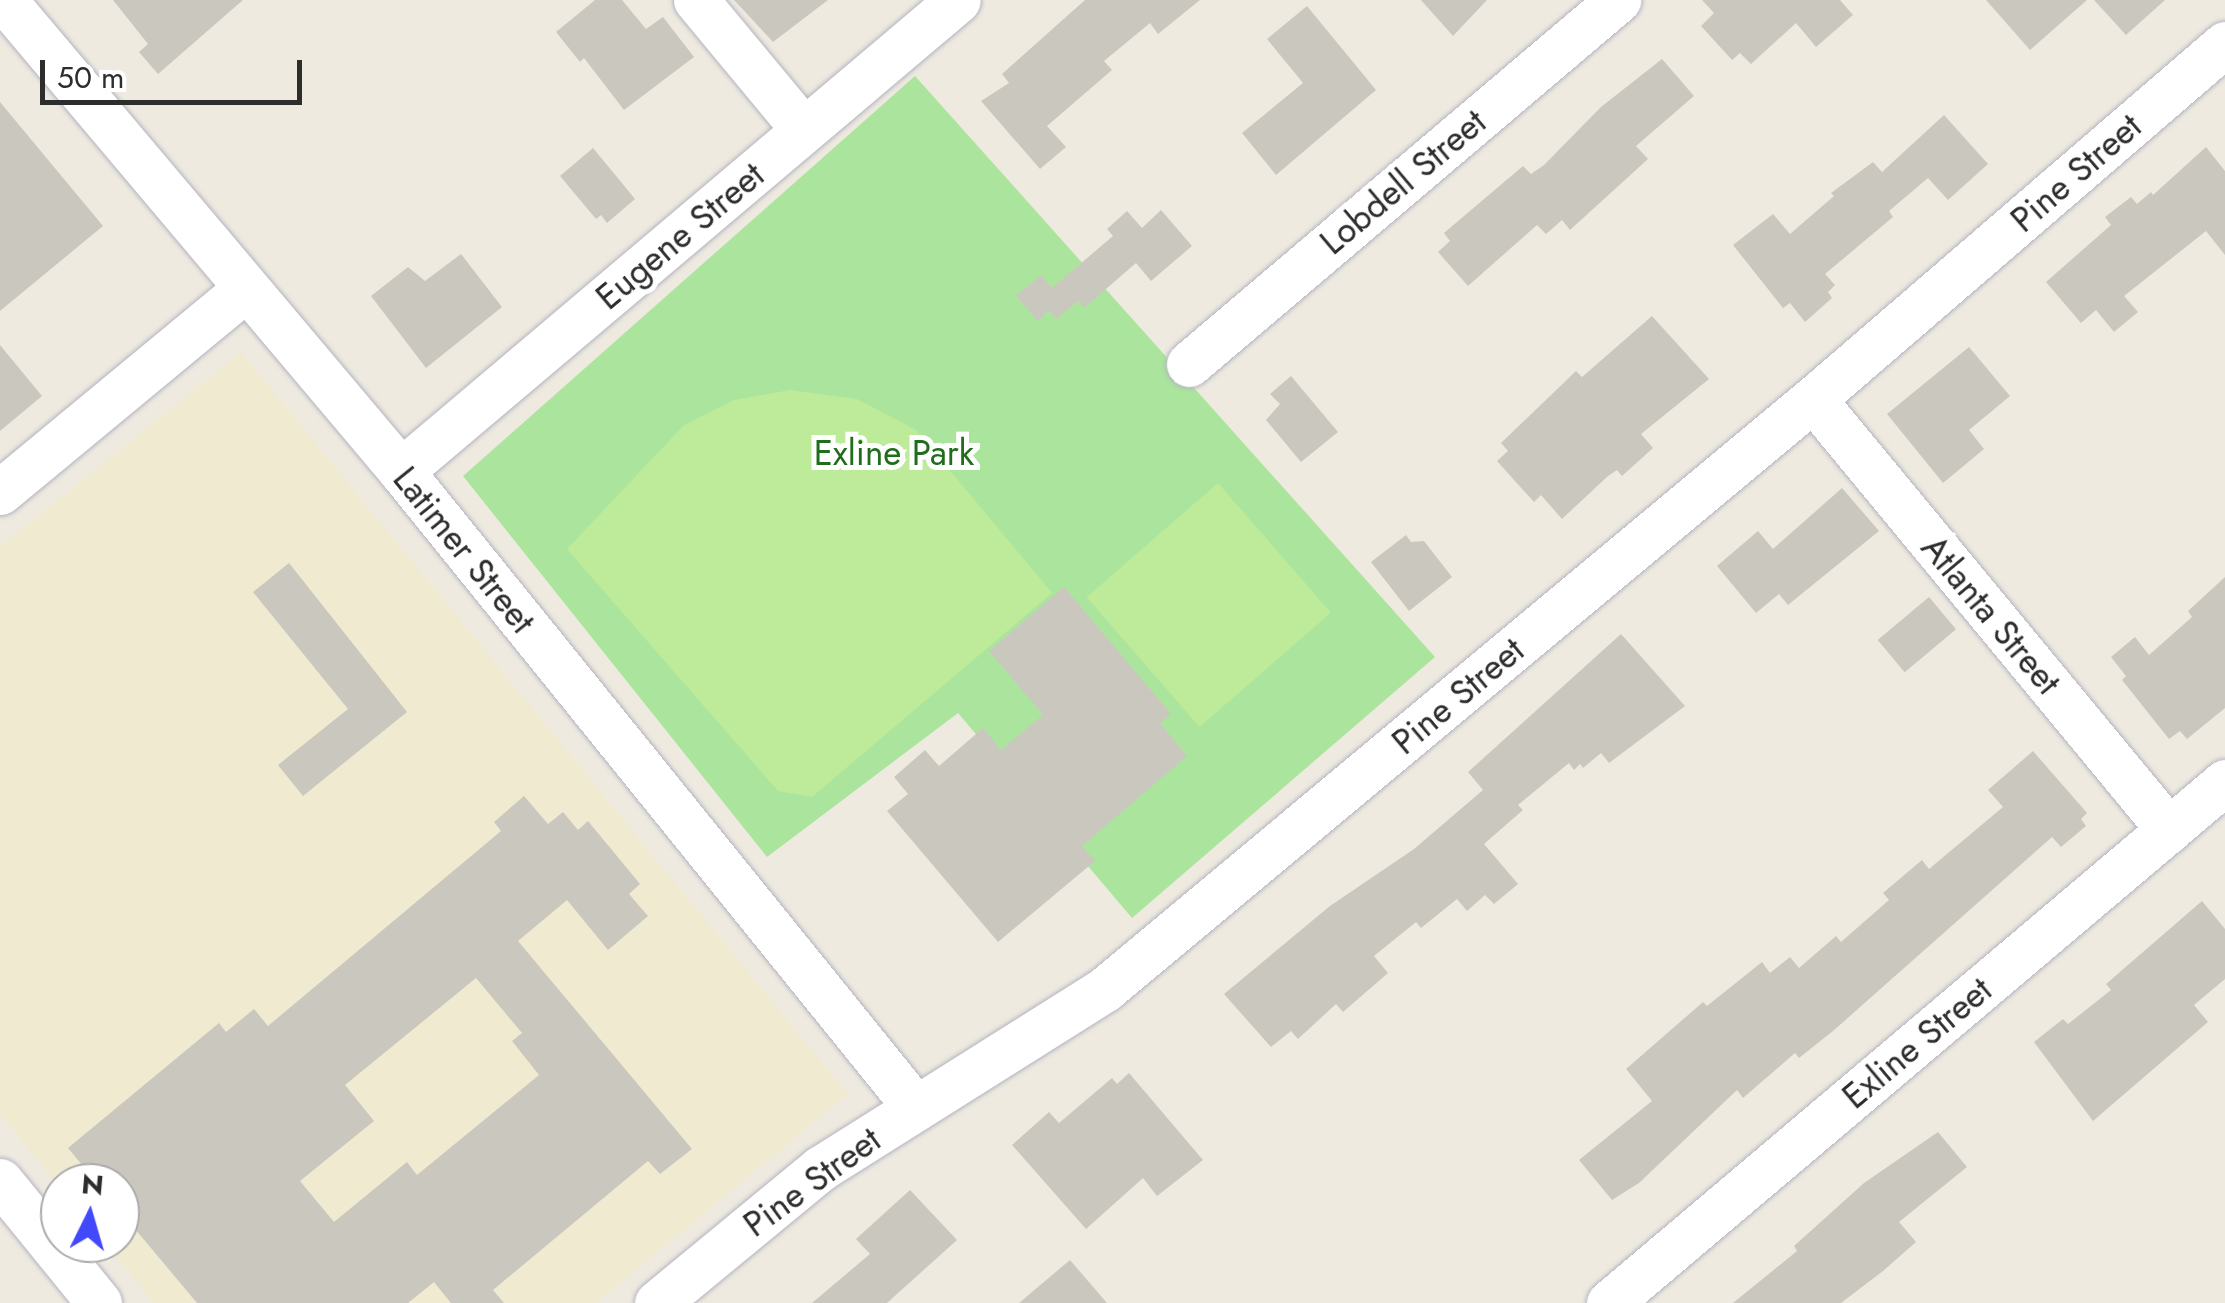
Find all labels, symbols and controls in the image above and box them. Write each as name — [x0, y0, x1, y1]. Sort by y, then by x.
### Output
scale bar — [45, 40, 308, 102]
text: 50 m — [57, 56, 124, 99]
street label: Lobdell Street — [1312, 101, 1494, 263]
street label: Pine Street — [2002, 105, 2150, 241]
street label: Eugene Street — [588, 154, 772, 318]
park label: Exline Park — [814, 432, 974, 474]
street label: Latimer Street — [384, 459, 544, 641]
street label: Atlanta Street — [1913, 527, 2069, 703]
street label: Pine Street — [1384, 629, 1532, 763]
street label: Exline Street — [1834, 969, 2000, 1117]
street label: Pine Street — [735, 1118, 889, 1246]
north arrow — [40, 1163, 140, 1263]
text: N — [80, 1163, 105, 1206]

